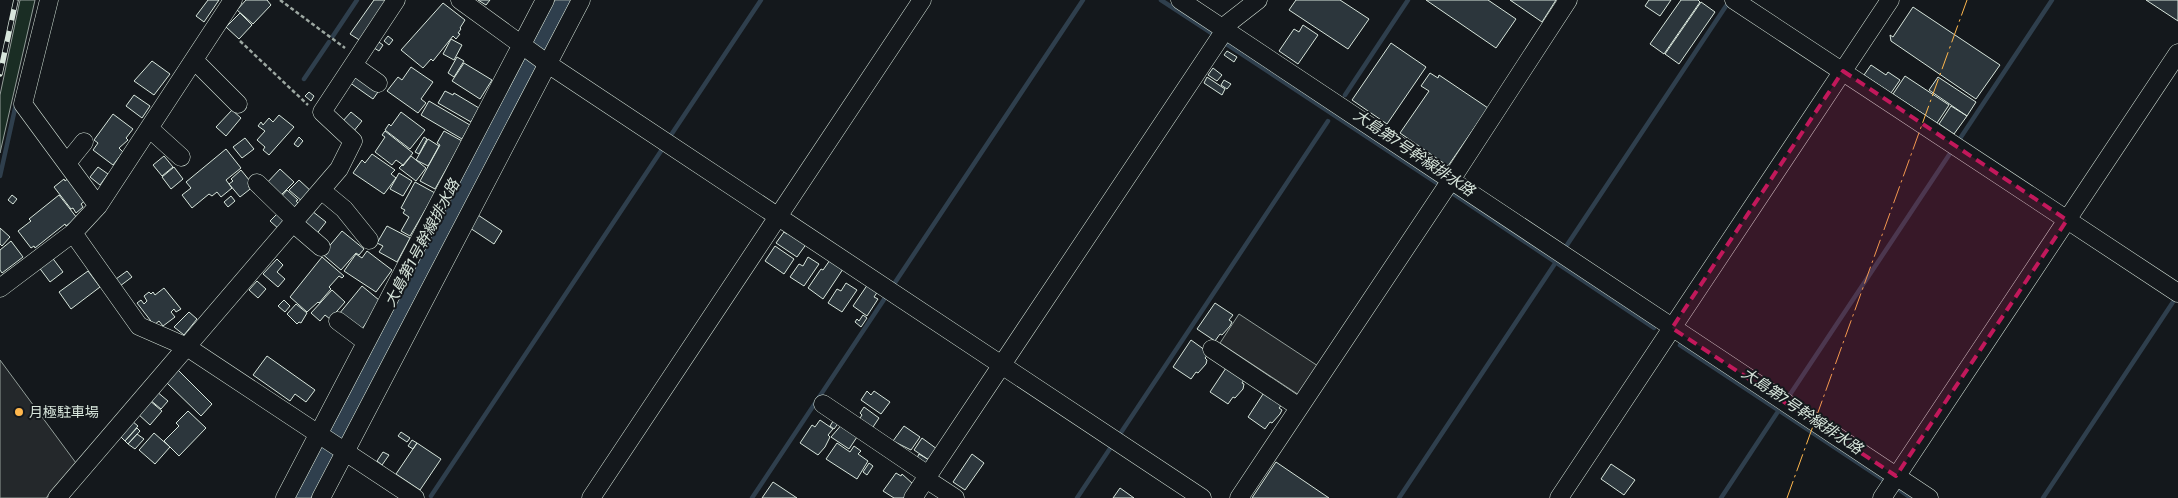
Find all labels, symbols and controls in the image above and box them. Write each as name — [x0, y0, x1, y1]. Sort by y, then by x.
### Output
water label: 大島第7号幹線排水路 — [1350, 106, 1479, 201]
water label: 大島第1号幹線排水路 — [381, 175, 464, 310]
water label: 大島第7号幹線排水路 — [1738, 364, 1867, 459]
place label: 月極駐車場 — [29, 404, 99, 421]
marker: 月極駐車場 — [13, 406, 25, 418]

